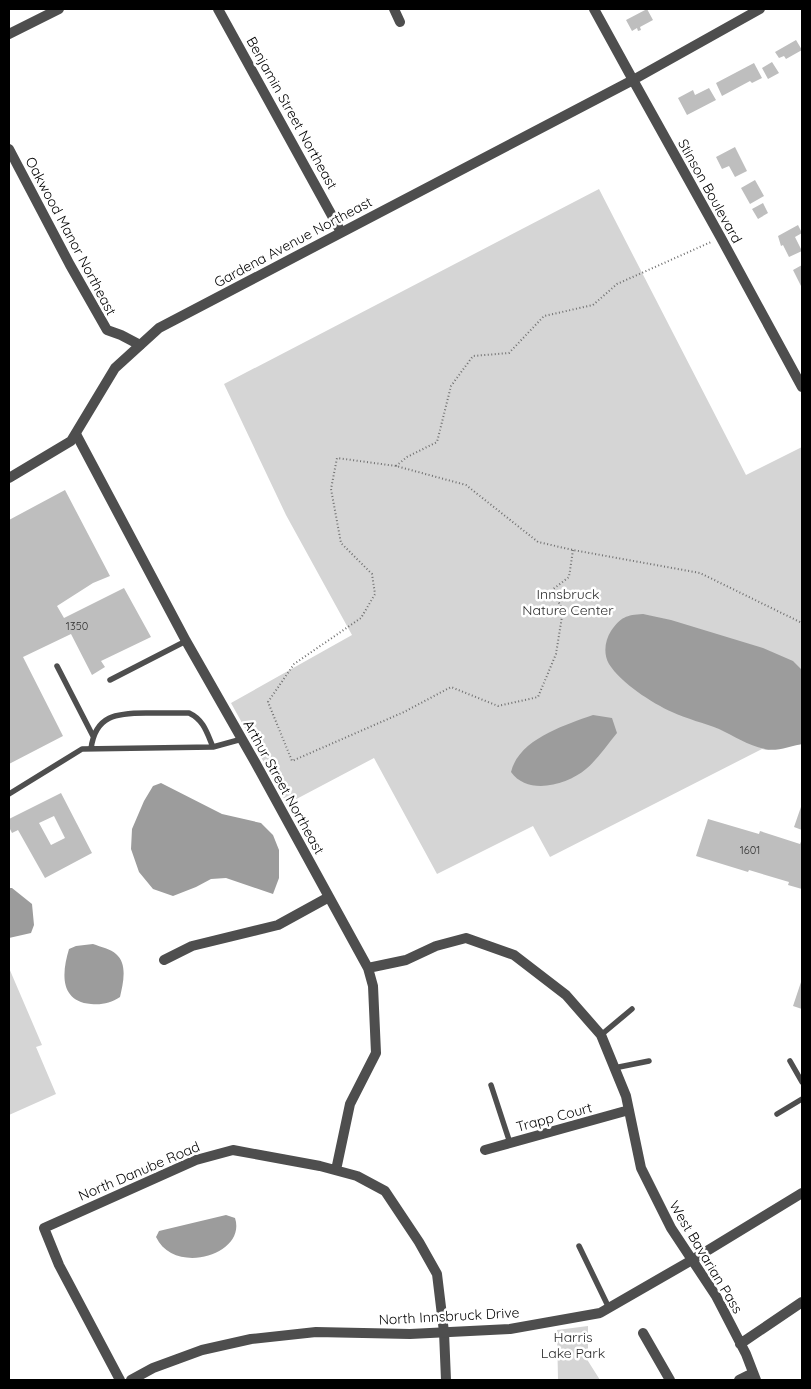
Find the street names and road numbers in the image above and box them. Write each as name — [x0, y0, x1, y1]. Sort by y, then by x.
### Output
street label: Benjamin Street Northeast — [243, 34, 342, 193]
street label: Stinson Boulevard — [674, 136, 746, 246]
street label: Oakwood Manor Northeast — [22, 154, 121, 318]
street label: Gardena Avenue Northeast — [211, 193, 375, 291]
street label: Arthur Street Northeast — [240, 717, 329, 858]
street label: Trapp Court — [514, 1098, 594, 1136]
street label: North Danube Road — [76, 1137, 202, 1205]
street label: West Bavarian Pass — [665, 1197, 747, 1317]
street label: North Innsbruck Drive — [378, 1303, 520, 1329]

